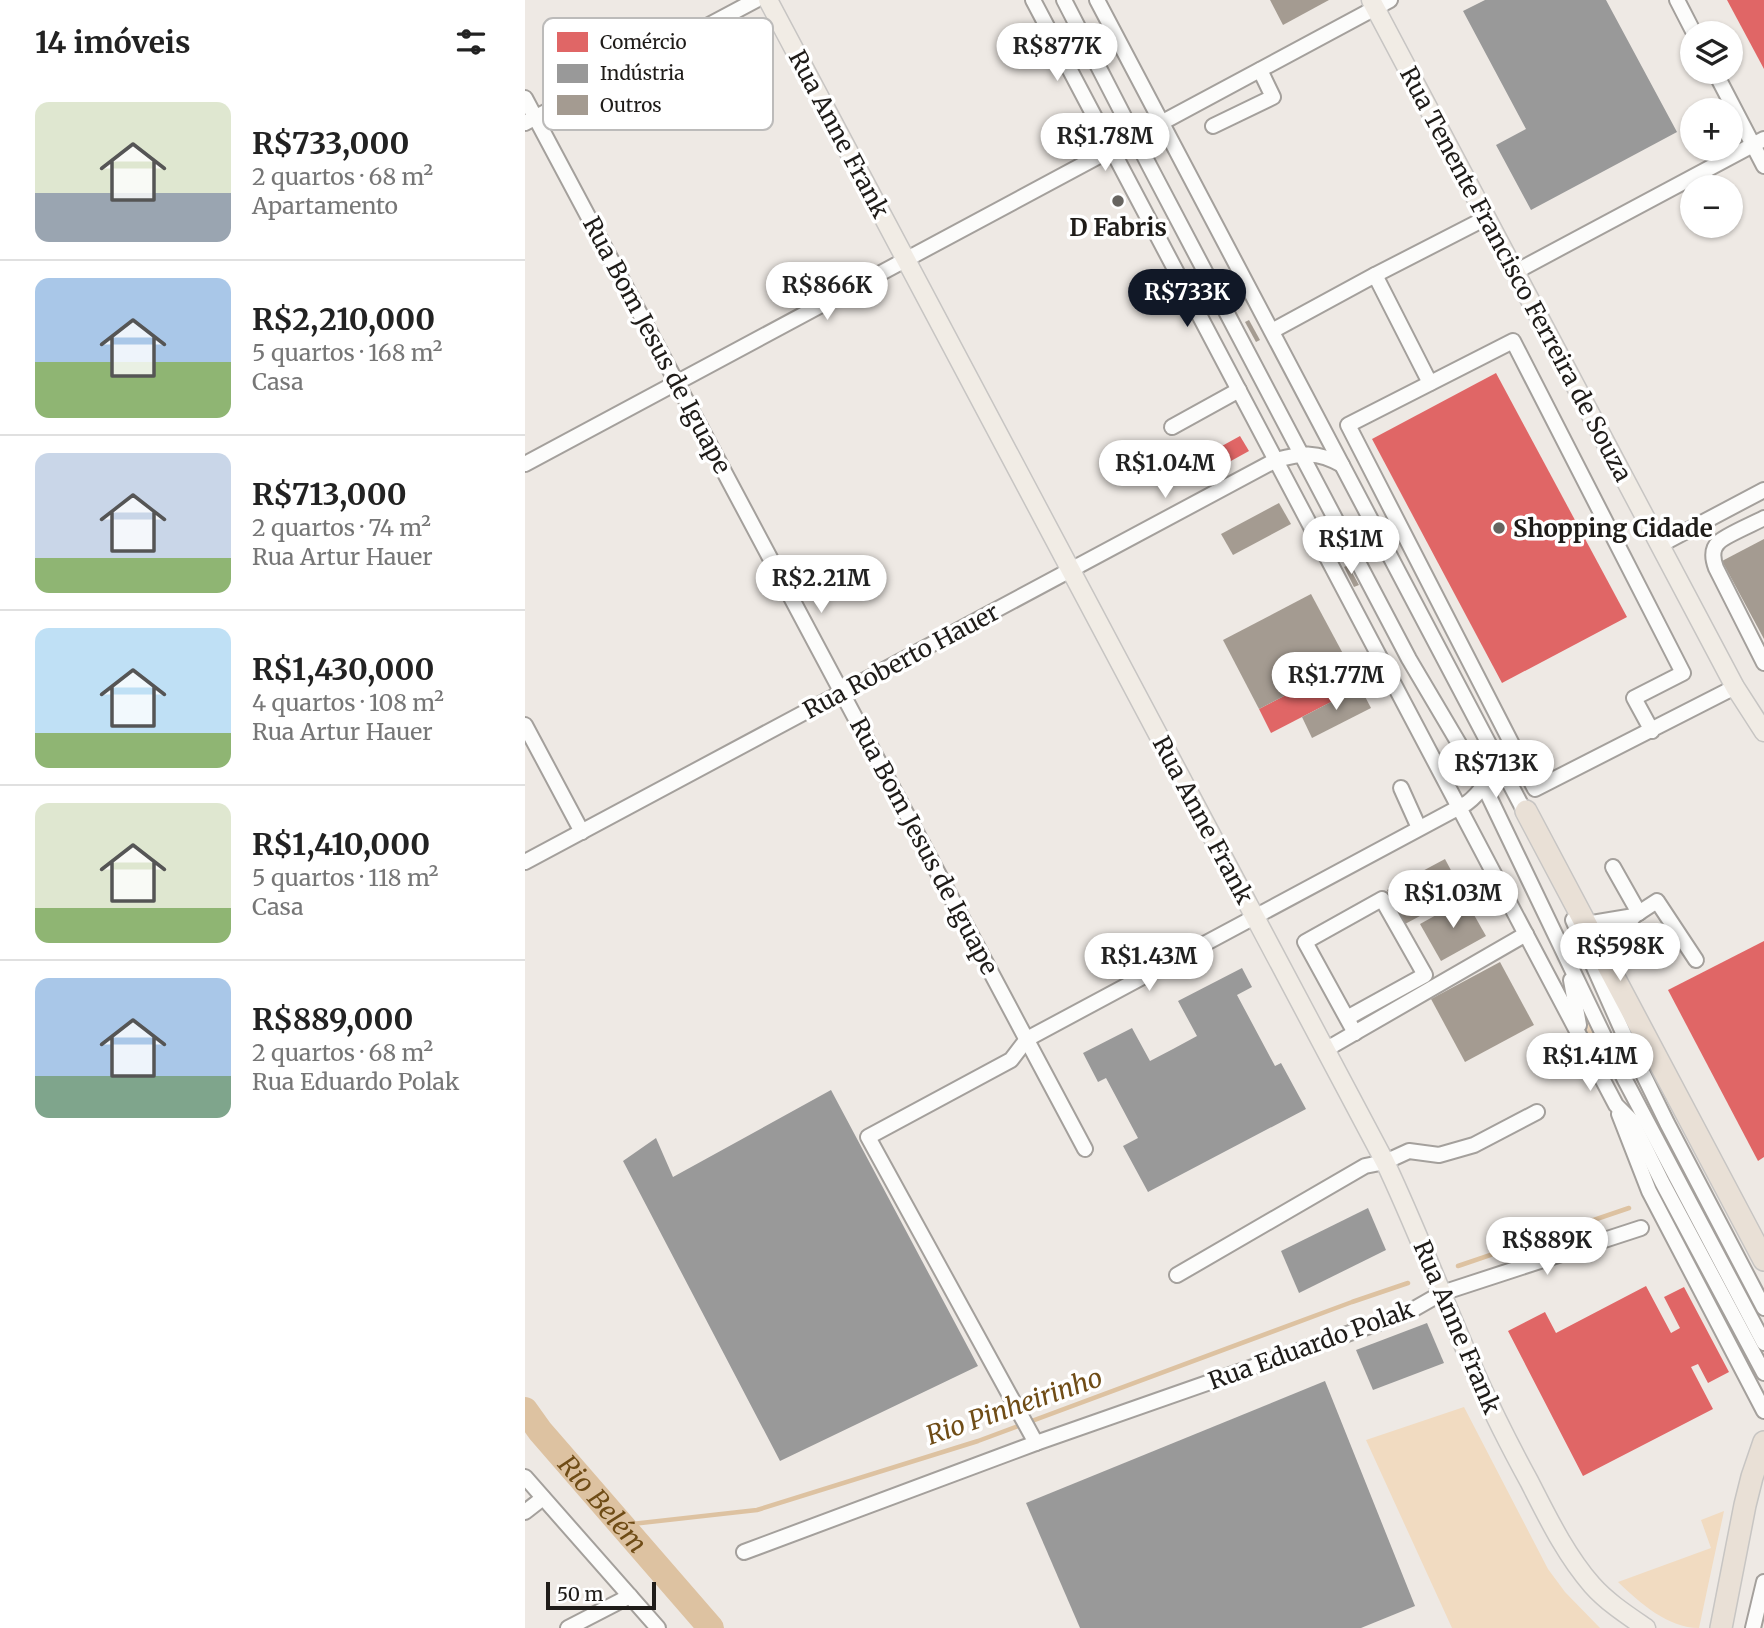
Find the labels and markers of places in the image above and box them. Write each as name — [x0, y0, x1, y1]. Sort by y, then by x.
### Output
pin: R$877K — [1000, 24, 1114, 83]
pin: R$1.78M — [1040, 114, 1170, 173]
marker: D Fabris — [1110, 193, 1126, 209]
place label: D Fabris — [1069, 212, 1167, 243]
pin: R$866K — [770, 262, 884, 322]
pin: R$733K — [1130, 270, 1244, 329]
pin: R$1.04M — [1100, 440, 1230, 500]
place label: Shopping Cidade — [1513, 513, 1713, 544]
pin: R$1M — [1310, 516, 1392, 576]
marker: Shopping Cidade — [1491, 520, 1507, 536]
pin: R$2.21M — [756, 556, 886, 615]
pin: R$1.77M — [1271, 652, 1401, 712]
pin: R$713K — [1439, 740, 1553, 800]
pin: R$1.03M — [1388, 870, 1518, 930]
pin: R$598K — [1563, 923, 1677, 983]
pin: R$1.43M — [1084, 934, 1214, 993]
pin: R$1.41M — [1525, 1034, 1655, 1093]
pin: R$889K — [1490, 1218, 1604, 1277]

